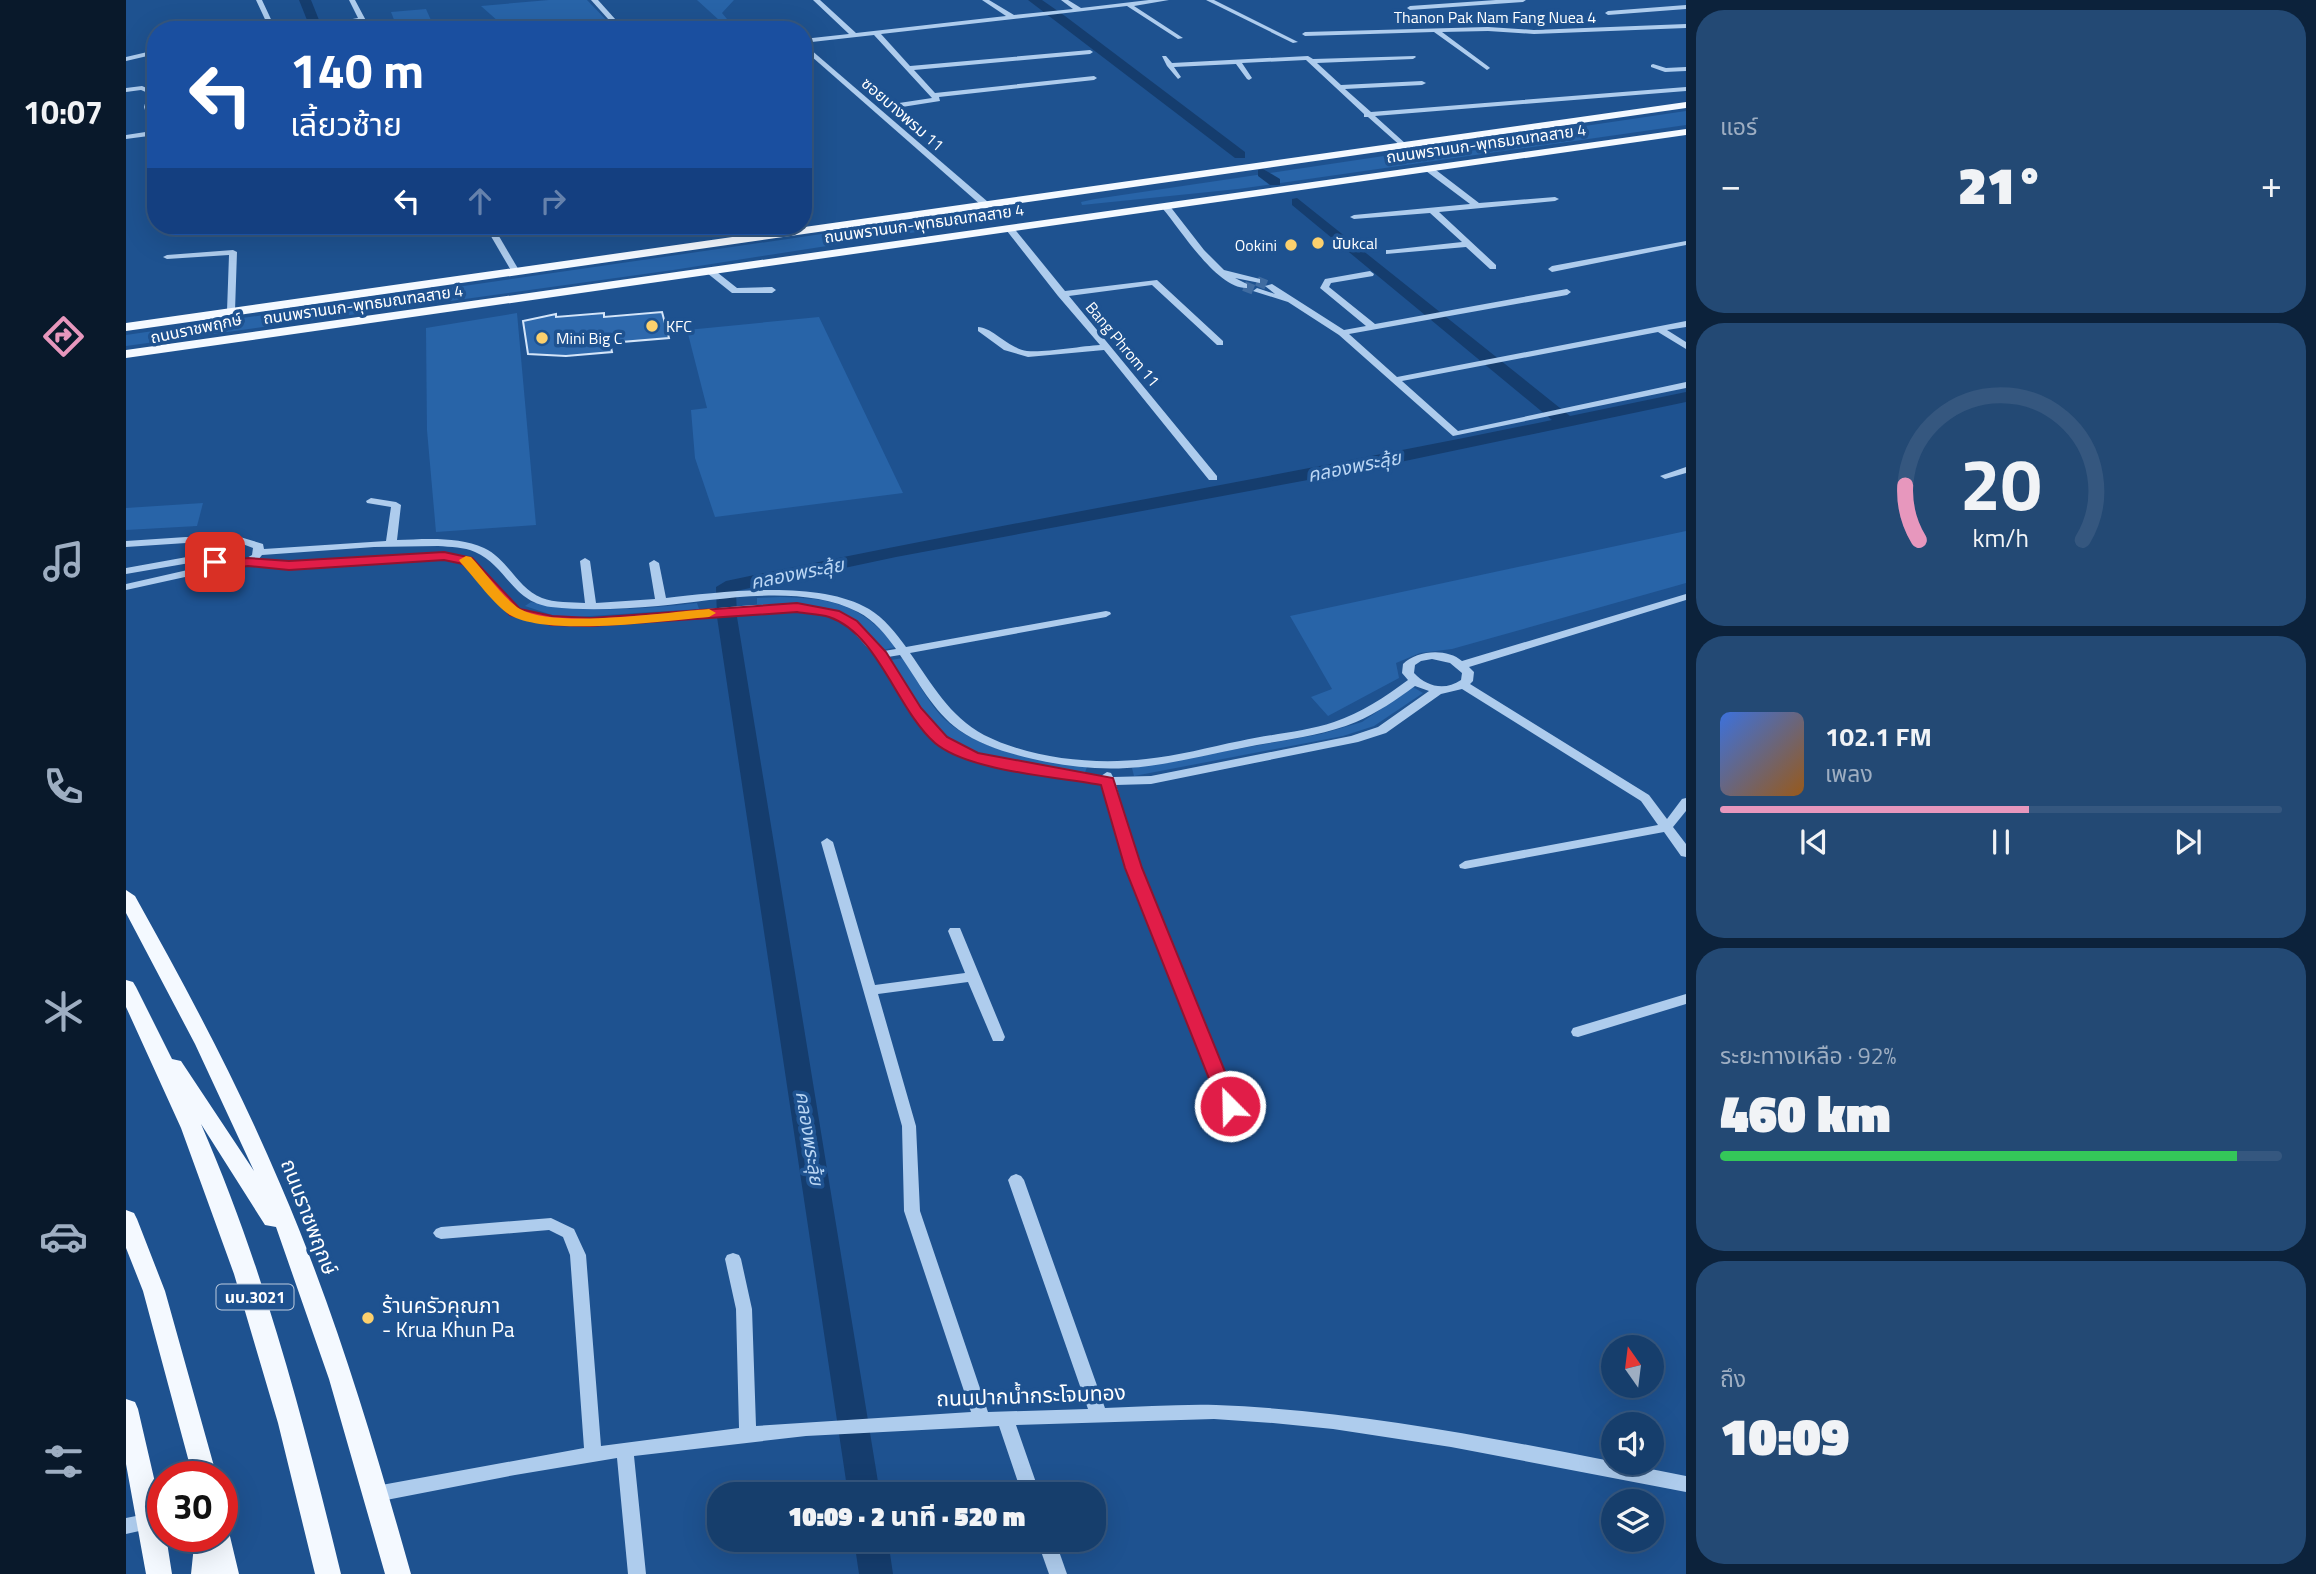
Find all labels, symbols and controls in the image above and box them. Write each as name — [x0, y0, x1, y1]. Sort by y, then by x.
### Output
street label: Thanon Pak Nam Fang Nuea 4 — [1394, 5, 1596, 29]
text: 140 m — [290, 32, 424, 107]
icon: left — [175, 49, 266, 140]
street label: ซอยบางพรม 11 — [856, 71, 950, 157]
text: 10:07 — [23, 88, 103, 136]
text: เลี้ยวซ้าย — [290, 100, 402, 148]
text: แอร์ — [1720, 109, 1757, 144]
street label: ถนนพรานนก-พุทธมณฑลสาย 4 — [1384, 117, 1588, 169]
text: 21° — [1958, 145, 2044, 224]
text: − — [1720, 155, 1741, 213]
text: + — [2261, 155, 2282, 213]
icon: left — [388, 182, 426, 220]
icon: ahead — [461, 182, 499, 220]
icon: right — [534, 182, 572, 220]
street label: ถนนพรานนก-พุทธมณฑลสาย 4 — [822, 197, 1026, 249]
place label: นับkcal — [1332, 231, 1378, 255]
place label: Ookini — [1235, 233, 1277, 257]
marker: นับkcal — [1310, 235, 1326, 251]
marker: Ookini — [1283, 237, 1299, 253]
street label: ถนนพรานนก-พุทธมณฑลสาย 4 — [261, 278, 465, 330]
street label: Bang Phrom 11 — [1080, 296, 1166, 392]
street label: ถนนราชพฤกษ์ — [148, 307, 244, 349]
icon: directions — [39, 312, 88, 361]
place label: KFC — [666, 314, 692, 338]
marker: KFC — [644, 318, 660, 334]
place label: Mini Big C — [556, 326, 623, 350]
marker: Mini Big C — [534, 330, 550, 346]
text: 20 — [1960, 429, 2042, 539]
water label: คลองพระลุ้ย — [1305, 442, 1405, 489]
text: km/h — [1973, 519, 2029, 557]
pin — [185, 532, 245, 592]
icon: music — [39, 537, 88, 586]
icon: arrive — [196, 543, 234, 581]
water label: คลองพระลุ้ย — [748, 549, 848, 596]
text: 102.1 FM — [1825, 717, 1932, 756]
text: เพลง — [1825, 756, 1873, 791]
icon: phone — [39, 762, 88, 811]
icon: previous — [1795, 823, 1833, 861]
icon: pause — [1982, 823, 2020, 861]
icon: next — [2169, 823, 2207, 861]
icon: climate — [39, 987, 88, 1036]
text: ระยะทางเหลือ · 92% — [1720, 1038, 1897, 1073]
position arrow — [1193, 1069, 1267, 1143]
text: 460 km — [1720, 1073, 1891, 1152]
water label: คลองพระลุ้ย — [789, 1089, 832, 1189]
street label: ถนนราชพฤกษ์ — [273, 1154, 347, 1279]
icon: car — [39, 1212, 88, 1261]
road number: นบ.3021 — [216, 1284, 294, 1310]
place label: ร้านครัวคุณภา - Krua Khun Pa — [382, 1289, 515, 1345]
marker: ร้านครัวคุณภา - Krua Khun Pa — [360, 1310, 376, 1326]
north arrow — [1601, 1335, 1664, 1398]
map controls — [1601, 1335, 1664, 1552]
text: ถึง — [1720, 1361, 1746, 1396]
street label: ถนนปากน้ำกระโจมทอง — [936, 1376, 1126, 1414]
text: 10:09 — [1720, 1396, 1849, 1475]
button: sound — [1601, 1412, 1664, 1475]
icon: filters — [39, 1437, 88, 1486]
speed limit sign: 30 — [147, 1461, 238, 1552]
button: layers — [1601, 1489, 1664, 1552]
text: 10:09 · 2 นาที · 520 m — [788, 1497, 1025, 1536]

